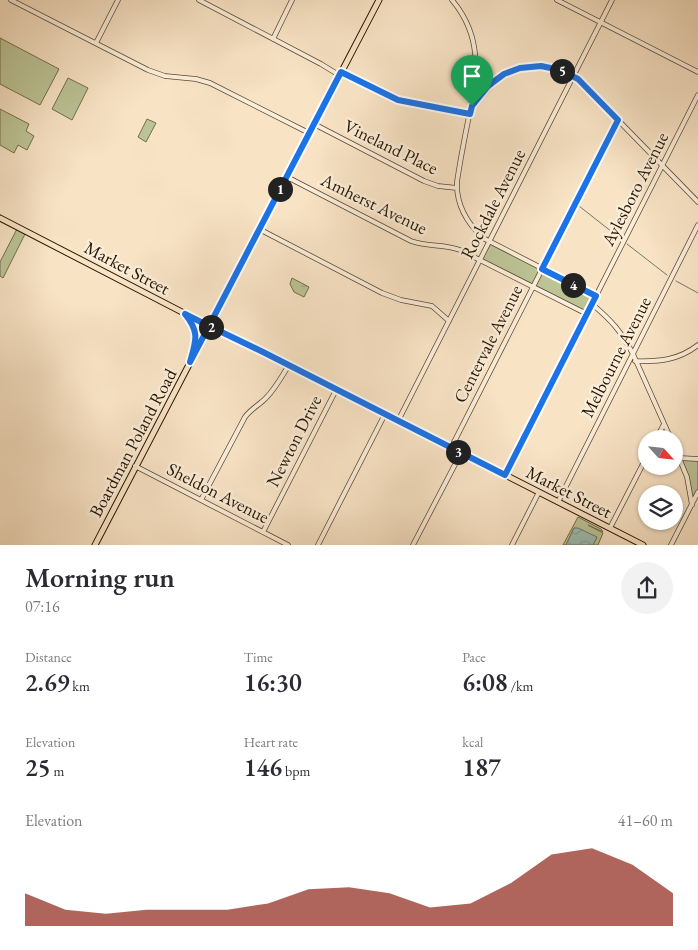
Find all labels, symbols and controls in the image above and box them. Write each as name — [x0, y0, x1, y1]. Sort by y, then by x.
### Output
pin — [451, 55, 493, 106]
pin: 5 — [550, 58, 574, 84]
icon: arrive — [458, 62, 486, 90]
text: 5 — [559, 62, 566, 80]
street label: Vineland Place — [340, 114, 442, 179]
street label: Aylesboro Avenue — [596, 128, 673, 250]
street label: Rockdale Avenue — [455, 145, 530, 263]
street label: Amherst Avenue — [316, 167, 431, 239]
pin: 1 — [268, 176, 292, 202]
text: 1 — [277, 180, 284, 198]
street label: Market Street — [81, 236, 174, 300]
pin: 4 — [560, 272, 586, 298]
text: 4 — [570, 276, 577, 294]
street label: Centervale Avenue — [448, 281, 527, 407]
street label: Melbourne Avenue — [575, 292, 656, 421]
pin: 2 — [198, 314, 224, 340]
text: 2 — [208, 318, 215, 336]
street label: Boardman Poland Road — [84, 364, 182, 521]
street label: Newton Drive — [261, 391, 326, 490]
north arrow — [638, 430, 682, 475]
map controls — [638, 430, 683, 530]
pin: 3 — [446, 440, 470, 464]
text: 3 — [455, 443, 462, 461]
street label: Sheldon Avenue — [163, 457, 273, 528]
street label: Market Street — [522, 460, 616, 523]
button: layers — [638, 485, 683, 530]
text: Morning run — [25, 559, 175, 595]
button: share — [621, 562, 673, 614]
text: 07:16 — [25, 596, 60, 617]
text: Distance — [25, 648, 72, 666]
text: Time — [244, 648, 273, 666]
text: Pace — [462, 648, 486, 666]
text: 2.69 — [25, 666, 70, 698]
text: 16:30 — [244, 666, 302, 698]
text: 6:08 — [462, 666, 508, 698]
text: km — [70, 677, 90, 695]
text: /km — [508, 677, 533, 695]
text: Elevation — [25, 733, 75, 751]
text: Heart rate — [244, 733, 298, 751]
text: kcal — [462, 733, 483, 751]
text: 25 — [25, 751, 51, 783]
text: 146 — [244, 751, 282, 783]
text: 187 — [462, 751, 501, 783]
text: m — [51, 762, 64, 780]
text: bpm — [282, 762, 310, 780]
text: Elevation — [25, 810, 83, 831]
text: 41–60 m — [618, 810, 673, 831]

